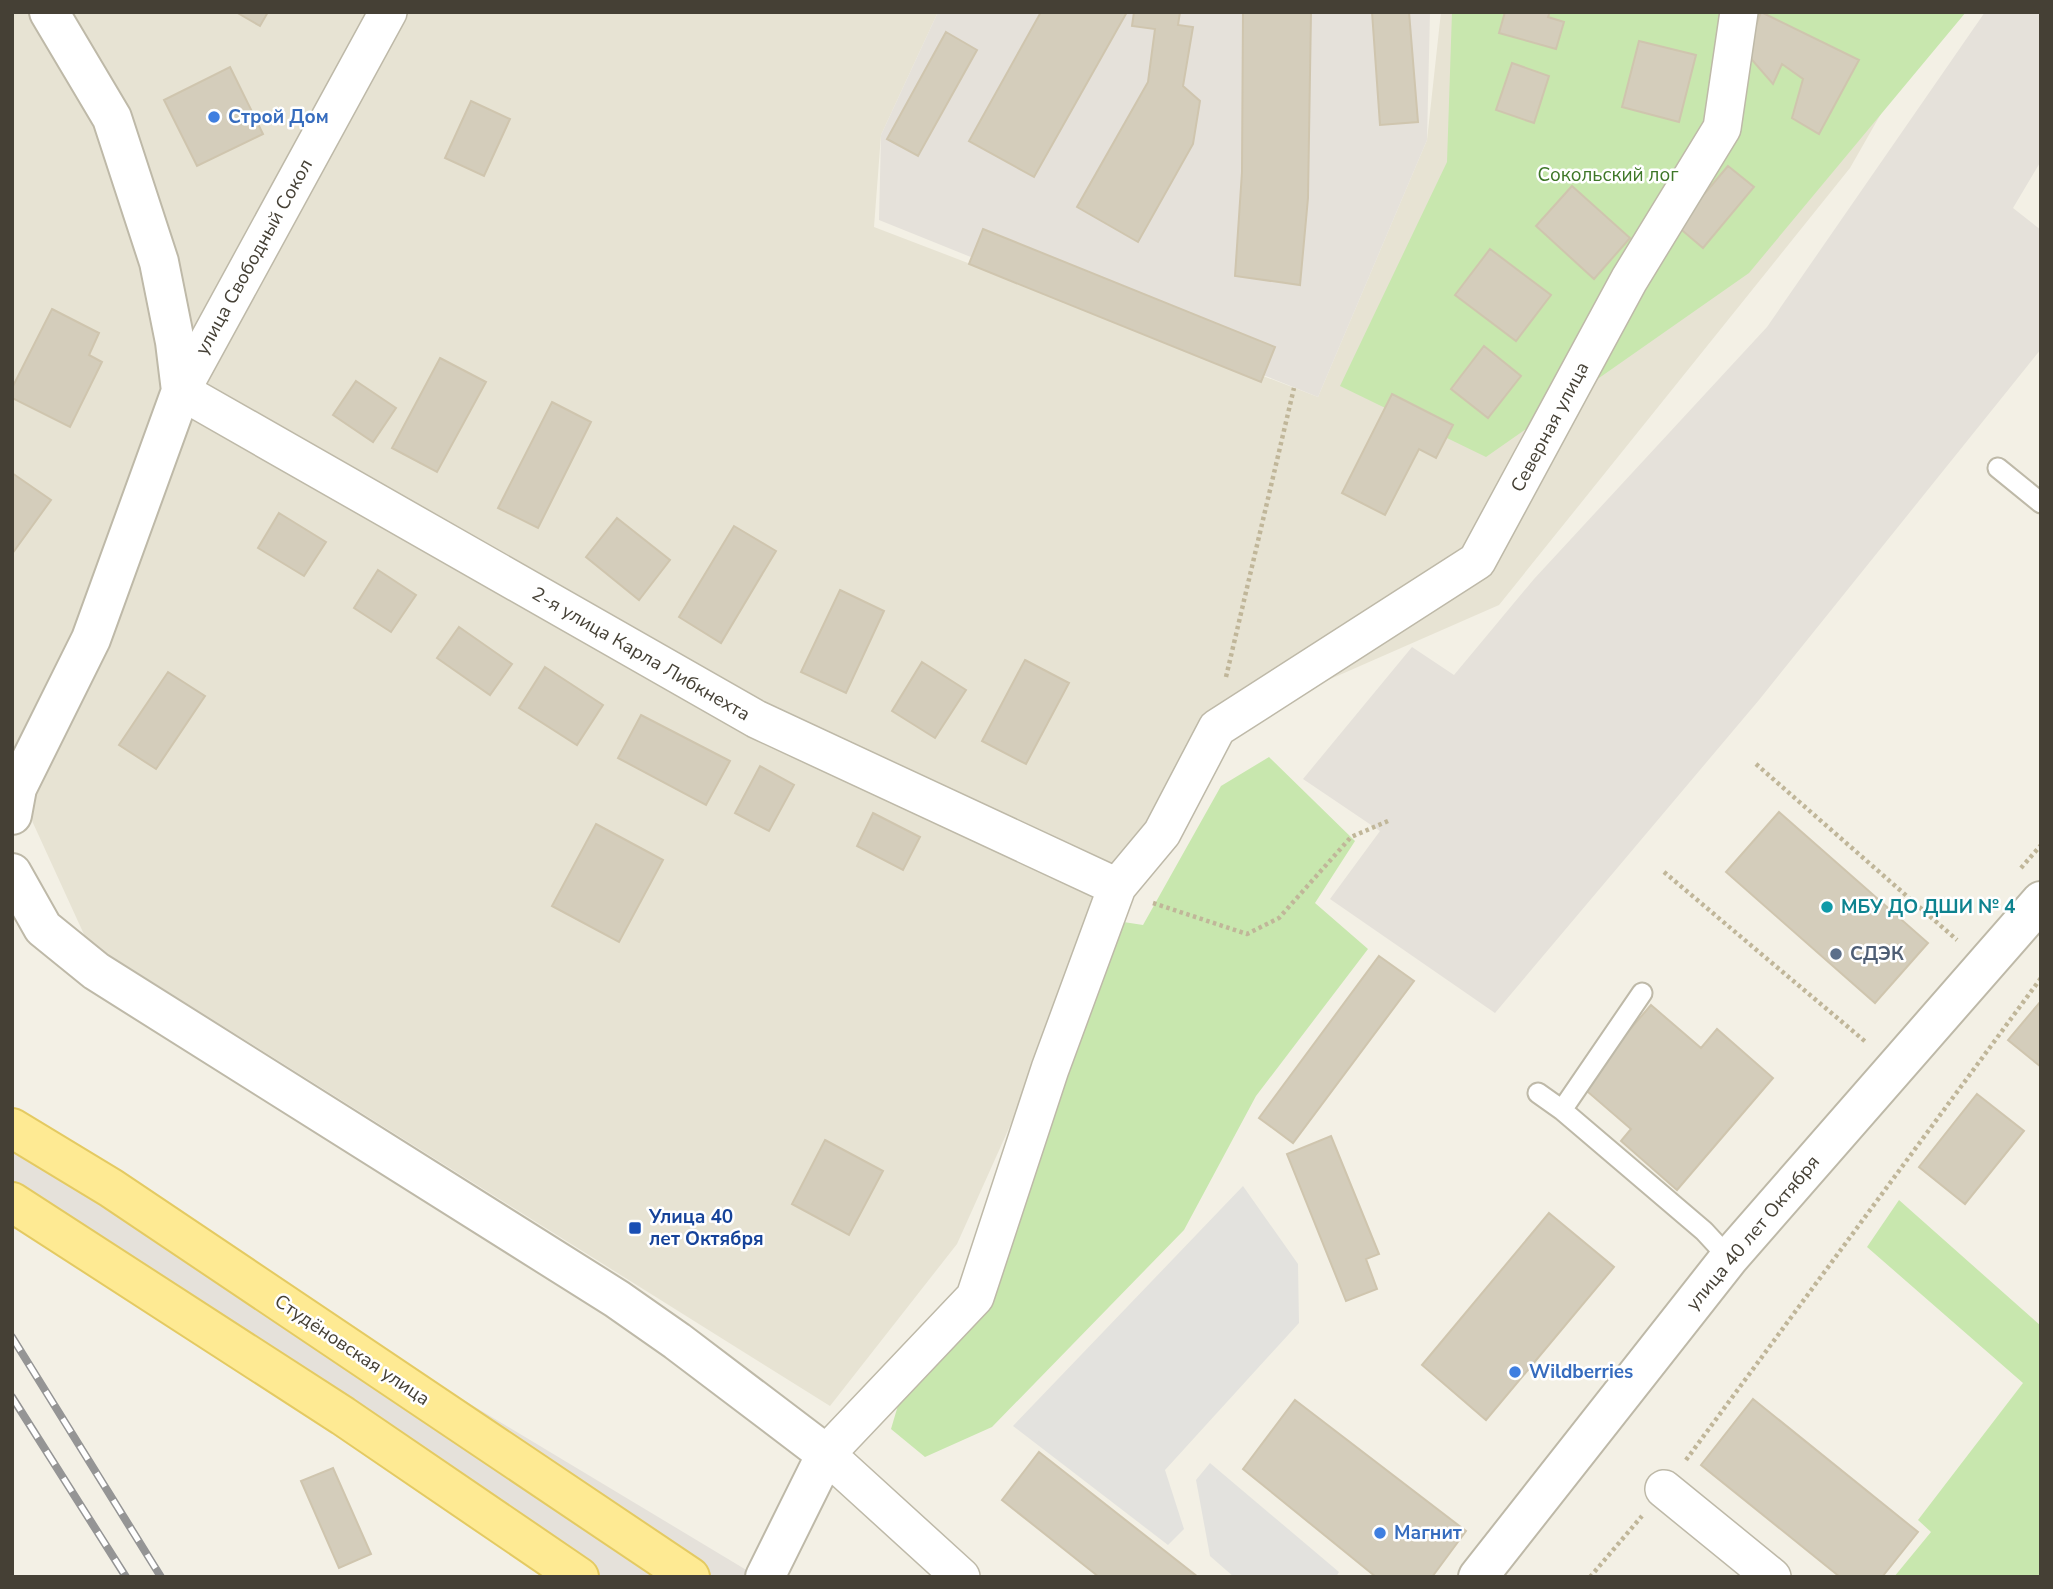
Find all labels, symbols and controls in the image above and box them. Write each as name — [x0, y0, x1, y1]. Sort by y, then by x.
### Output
place label: Строй Дом — [228, 104, 329, 130]
marker: Строй Дом — [206, 109, 222, 125]
street label: улица Свободный Сокол — [189, 154, 319, 360]
park label: Сокольский лог — [1538, 162, 1679, 188]
street label: Северная улица — [1505, 357, 1595, 497]
street label: 2-я улица Карла Либкнехта — [527, 581, 755, 727]
place label: МБУ ДО ДШИ № 4 — [1841, 894, 2016, 920]
marker: МБУ ДО ДШИ № 4 — [1819, 899, 1835, 915]
place label: СДЭК — [1850, 941, 1904, 967]
marker: СДЭК — [1828, 946, 1844, 962]
street label: улица 40 лет Октября — [1680, 1150, 1826, 1316]
place label: Улица 40 лет Октября — [648, 1204, 764, 1252]
marker: Улица 40 лет Октября — [627, 1220, 643, 1236]
street label: Студёновская улица — [269, 1288, 435, 1412]
place label: Wildberries — [1529, 1359, 1633, 1385]
marker: Wildberries — [1507, 1364, 1523, 1380]
place label: Магнит — [1394, 1520, 1462, 1546]
marker: Магнит — [1372, 1525, 1388, 1541]

